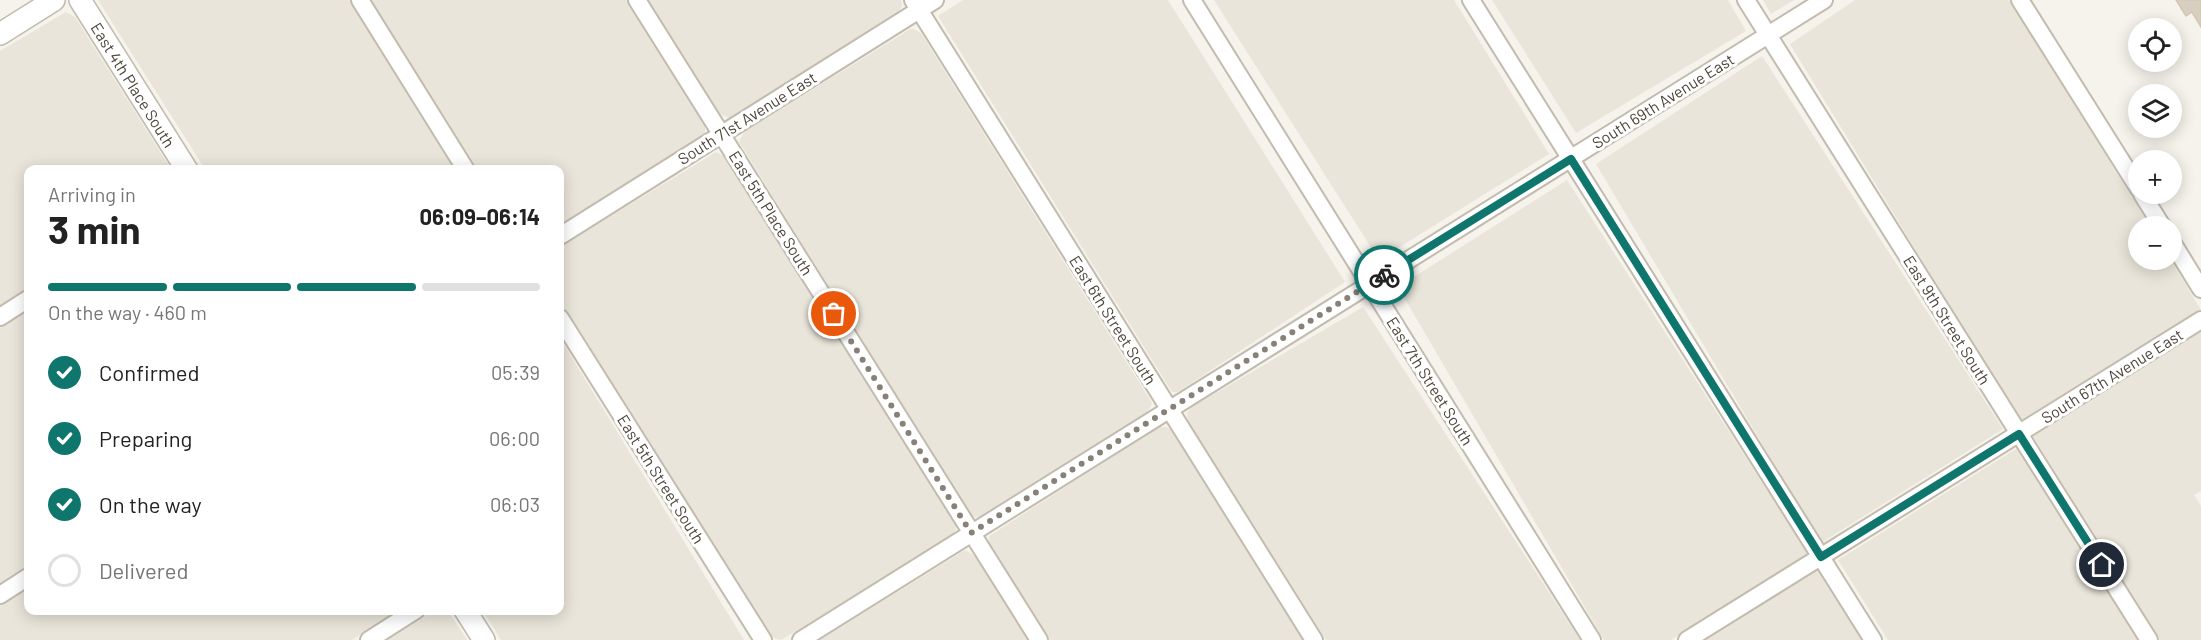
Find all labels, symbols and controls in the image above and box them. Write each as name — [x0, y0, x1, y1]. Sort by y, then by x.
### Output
map controls — [2128, 18, 2182, 270]
button: locate — [2128, 18, 2182, 72]
street label: East 4th Place South — [87, 19, 179, 151]
street label: South 69th Avenue East — [1588, 49, 1737, 152]
street label: South 71st Avenue East — [674, 67, 819, 168]
button: layers — [2128, 84, 2182, 138]
street label: East 5th Place South — [726, 147, 817, 278]
button: + — [2128, 150, 2182, 204]
text: Arriving in — [48, 182, 136, 206]
text: 06:09–06:14 — [419, 203, 540, 229]
text: 3 min — [48, 205, 141, 252]
button: − — [2128, 216, 2182, 270]
courier — [1354, 245, 1414, 305]
street label: East 6th Street South — [1066, 252, 1161, 388]
street label: East 9th Street South — [1900, 252, 1995, 388]
icon: bike — [1368, 259, 1401, 292]
pin — [808, 288, 859, 339]
icon: bag — [817, 297, 850, 330]
text: On the way · 460 m — [48, 300, 207, 324]
street label: East 7th Street South — [1383, 313, 1478, 448]
street label: South 67th Avenue East — [2038, 324, 2186, 427]
icon: check — [48, 356, 81, 389]
text: Confirmed — [99, 359, 199, 385]
text: 05:39 — [491, 360, 540, 384]
street label: East 5th Street South — [614, 411, 709, 547]
icon: check — [48, 422, 81, 455]
text: Preparing — [99, 425, 192, 451]
text: 06:00 — [489, 426, 540, 450]
icon: check — [48, 488, 81, 521]
text: On the way — [99, 491, 202, 517]
text: 06:03 — [490, 492, 540, 516]
pin — [2076, 539, 2127, 590]
icon: home — [2085, 548, 2118, 581]
text: Delivered — [99, 557, 188, 583]

